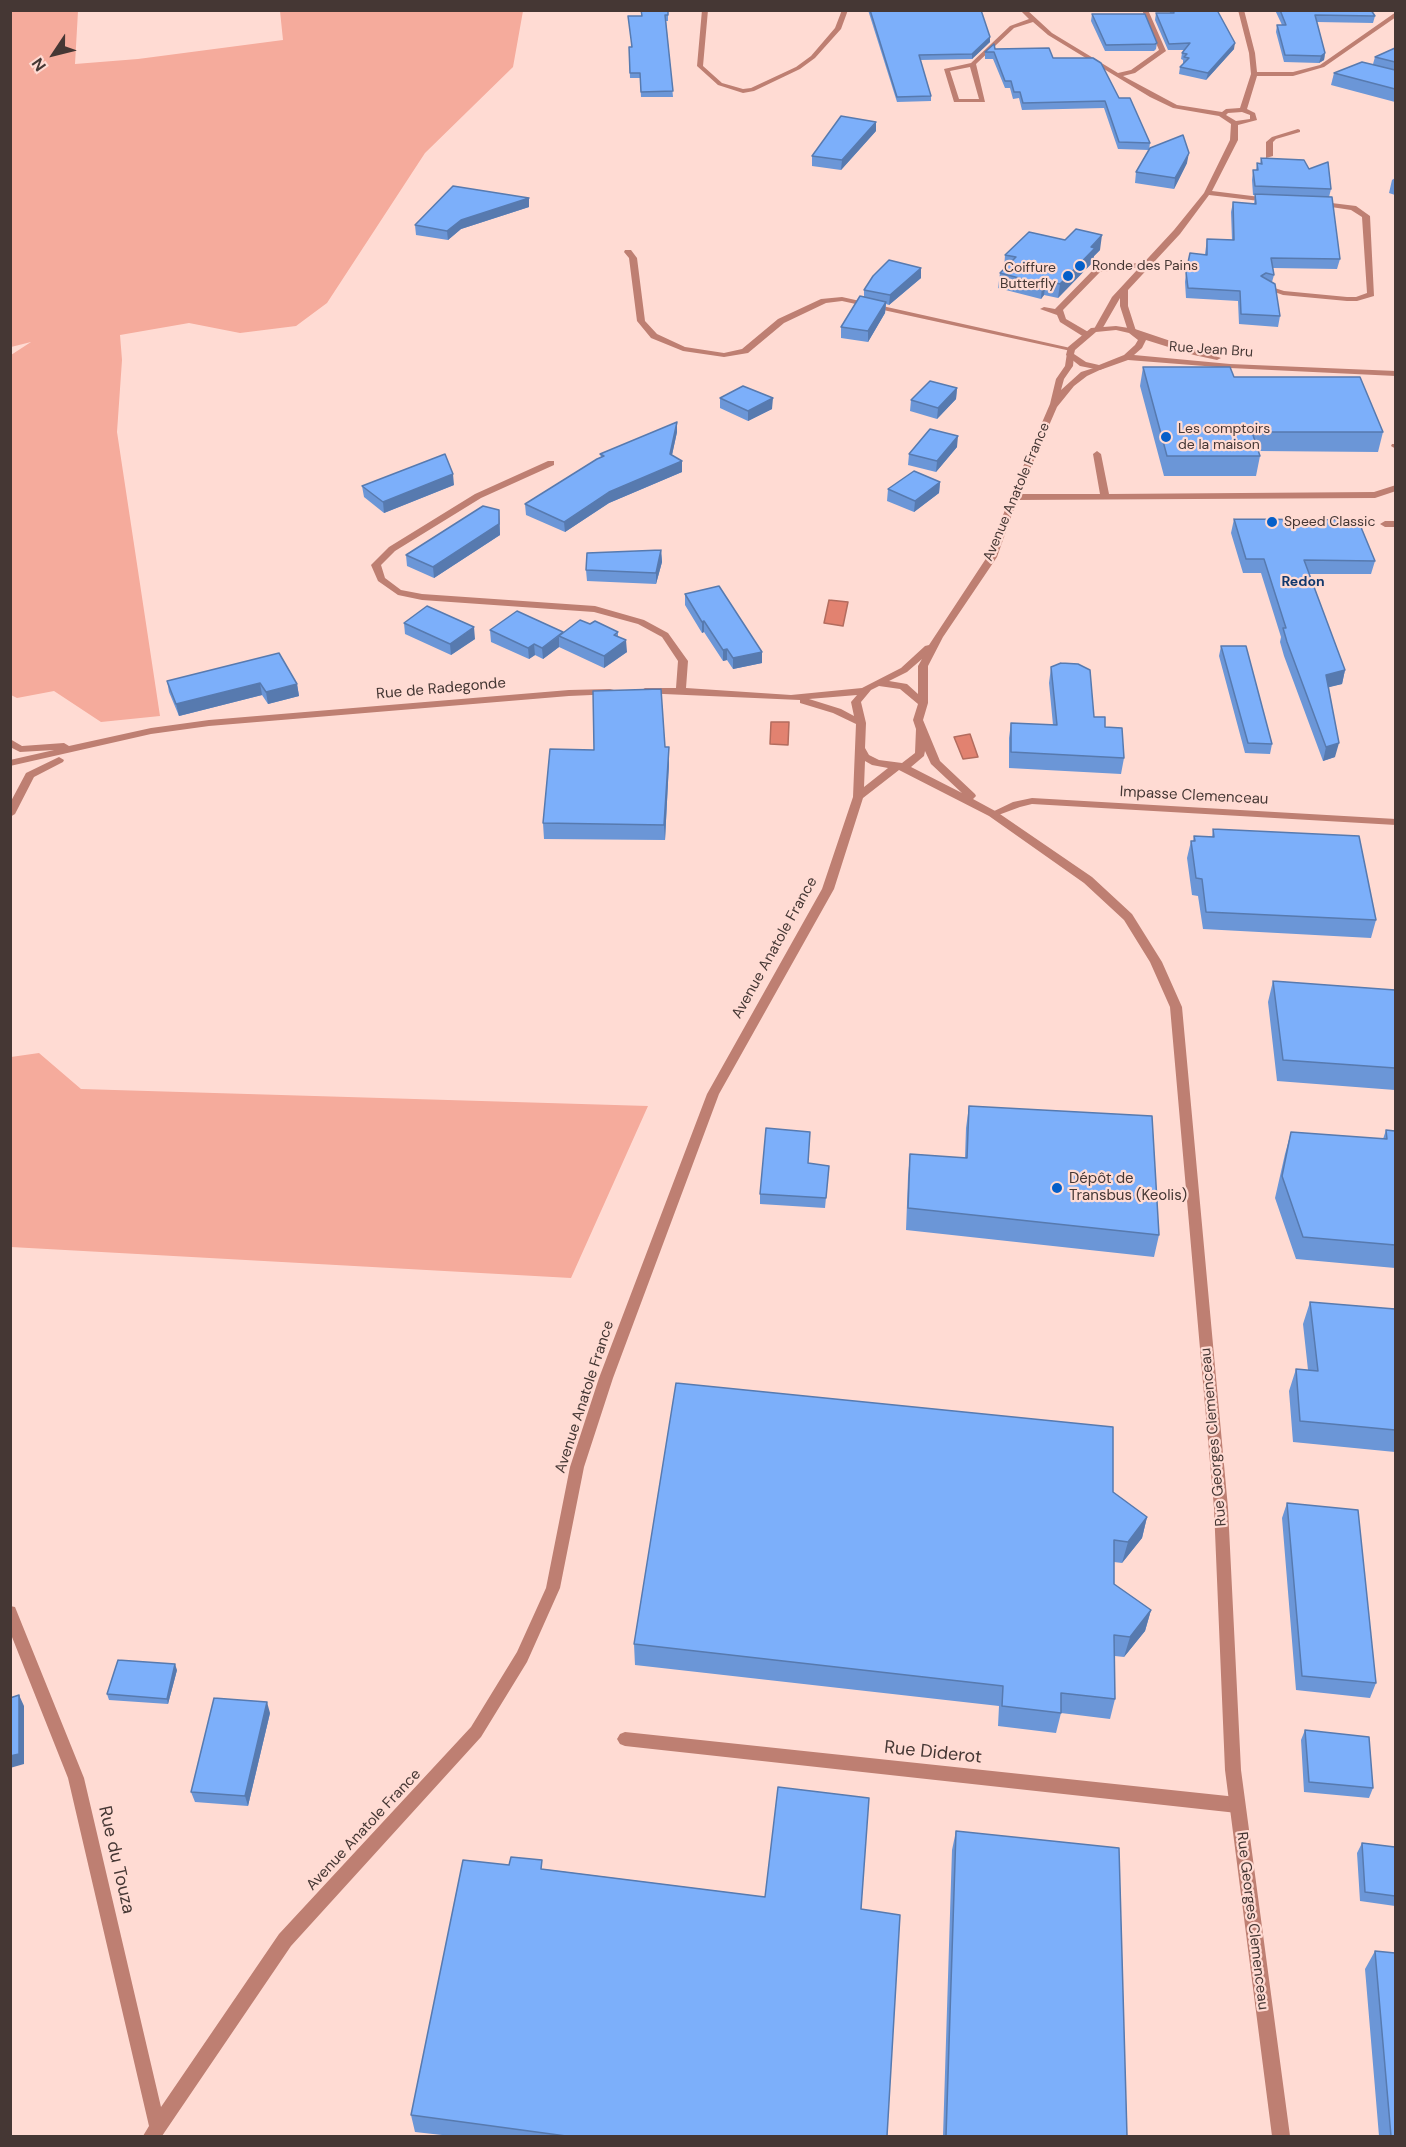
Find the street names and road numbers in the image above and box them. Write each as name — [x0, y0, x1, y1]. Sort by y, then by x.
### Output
street label: Rue Jean Bru — [1169, 339, 1253, 361]
street label: Avenue Anatole France — [980, 420, 1054, 564]
street label: Rue de Radegonde — [375, 674, 507, 704]
street label: Impasse Clemenceau — [1119, 783, 1269, 809]
street label: Avenue Anatole France — [729, 874, 821, 1022]
street label: Avenue Anatole France — [552, 1318, 618, 1476]
street label: Rue Georges Clemenceau — [1197, 1347, 1231, 1527]
street label: Rue Diderot — [883, 1737, 983, 1769]
street label: Avenue Anatole France — [303, 1766, 425, 1894]
street label: Rue du Touza — [93, 1804, 139, 1916]
street label: Rue Georges Clemenceau — [1232, 1831, 1272, 2011]

